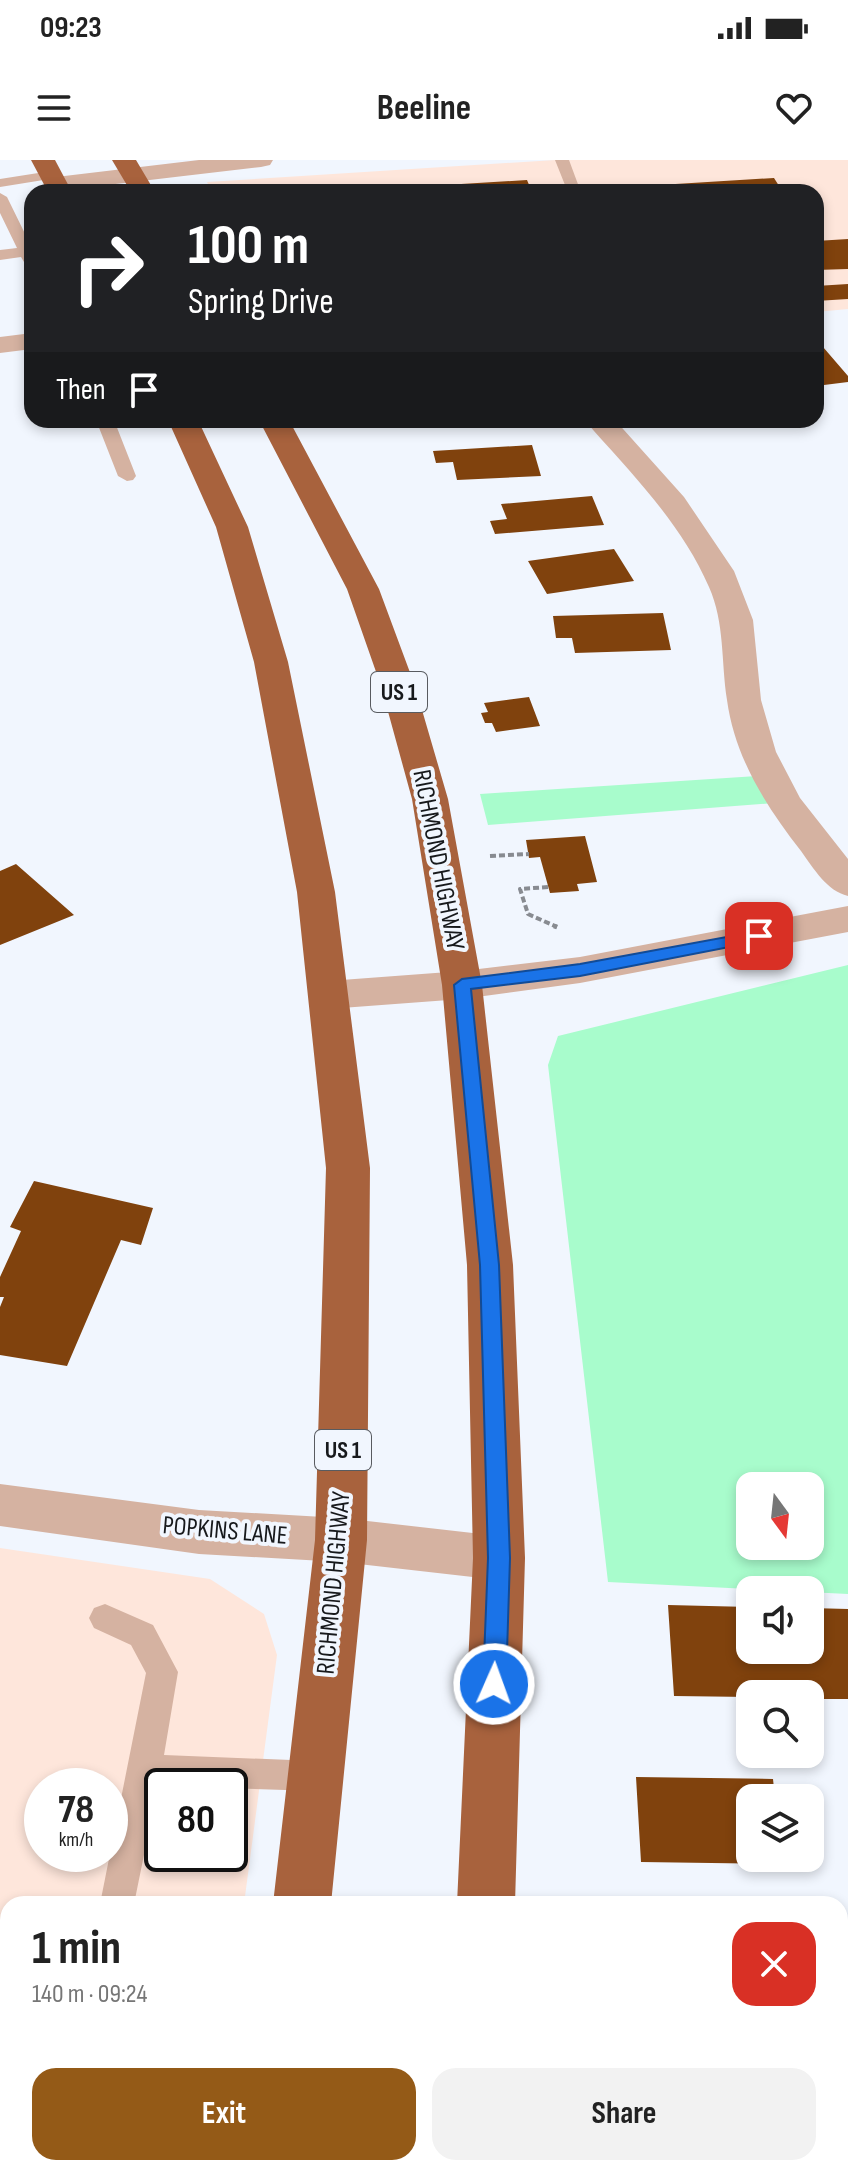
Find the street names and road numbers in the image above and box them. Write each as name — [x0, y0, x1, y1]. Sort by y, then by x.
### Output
road number: US 1 — [371, 672, 427, 712]
street label: RICHMOND HIGHWAY — [405, 767, 471, 953]
road number: US 1 — [315, 1430, 371, 1470]
street label: RICHMOND HIGHWAY — [311, 1490, 357, 1676]
street label: POPKINS LANE — [161, 1510, 289, 1552]

